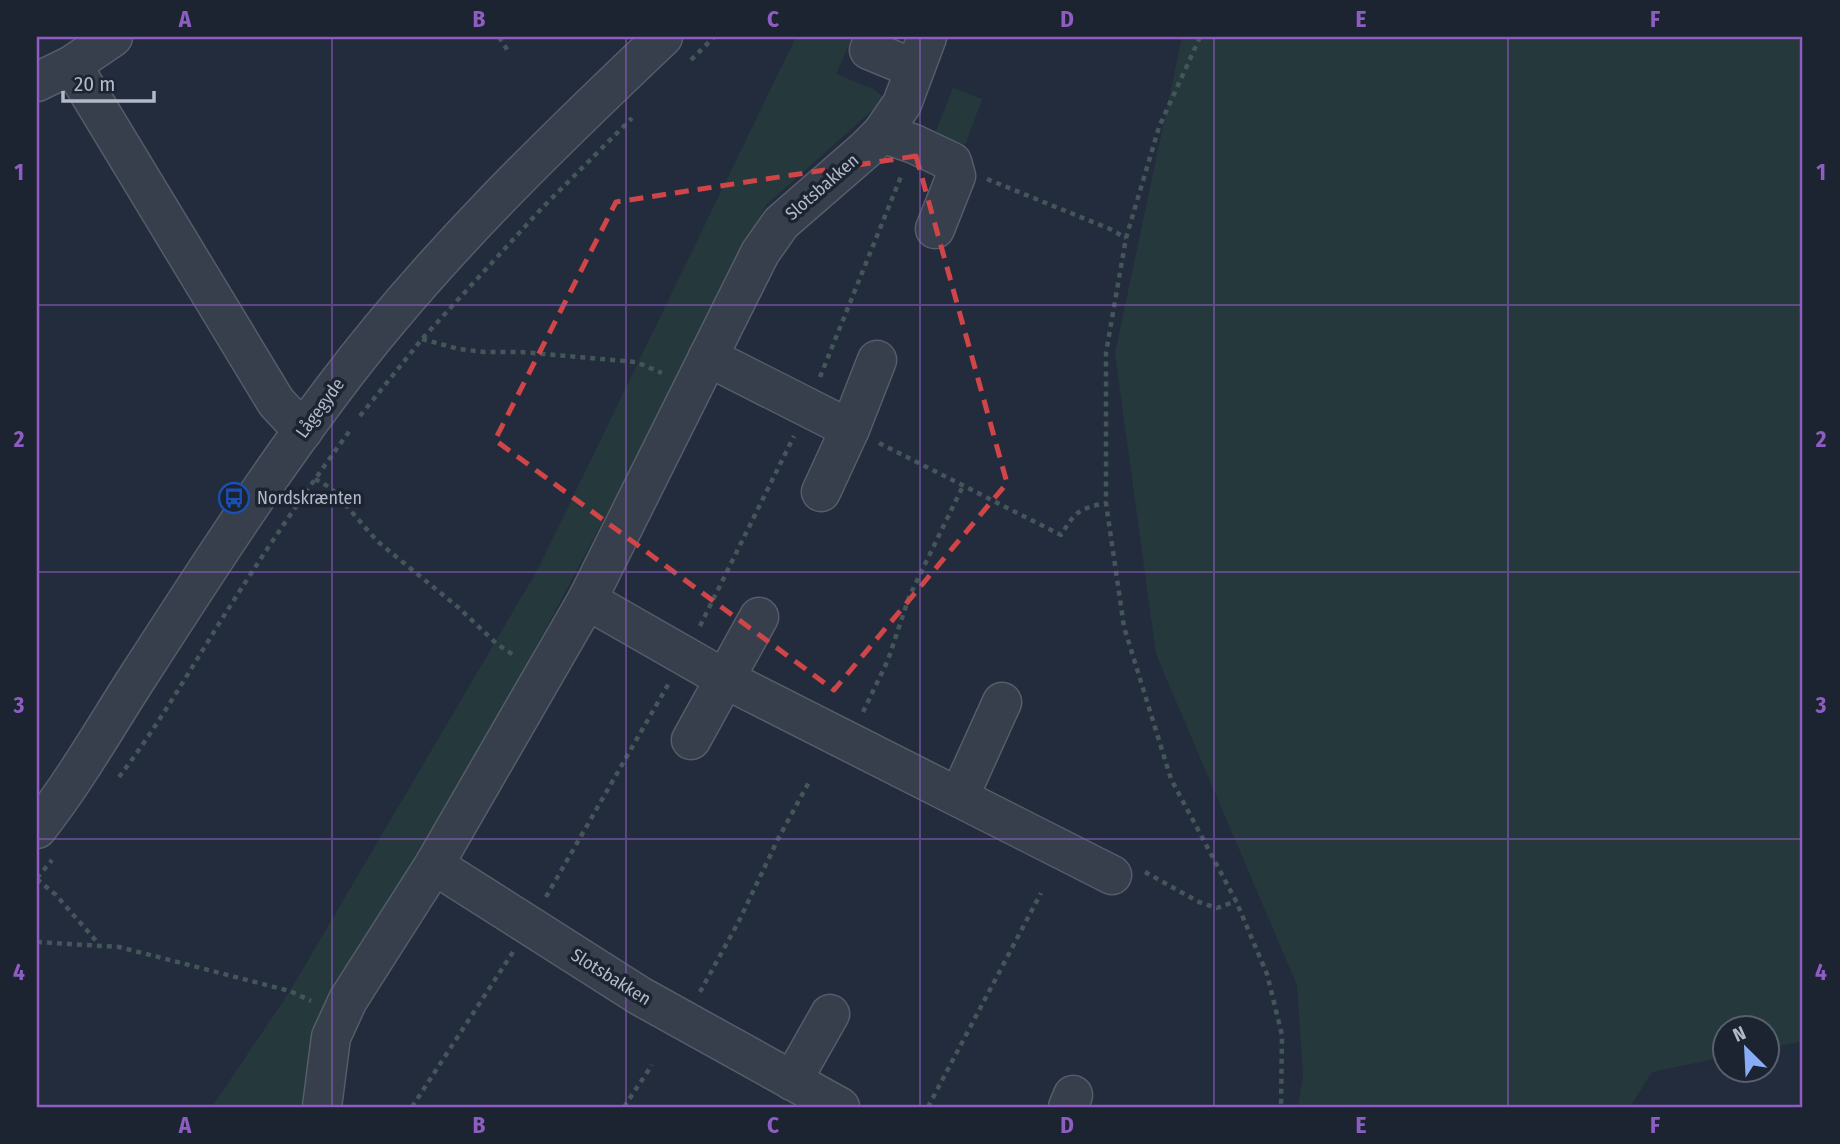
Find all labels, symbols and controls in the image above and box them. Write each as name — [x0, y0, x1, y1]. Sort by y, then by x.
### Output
text: A — [178, 5, 192, 33]
text: B — [473, 5, 486, 33]
text: C — [767, 5, 779, 33]
text: D — [1060, 5, 1074, 33]
text: E — [1356, 5, 1367, 33]
text: F — [1650, 5, 1660, 33]
scale bar — [63, 60, 154, 104]
text: 20 m — [74, 71, 115, 97]
street label: Slotsbakken — [781, 149, 863, 225]
text: 1 — [14, 158, 24, 186]
text: 1 — [1816, 158, 1826, 186]
street label: Lågegyde — [291, 374, 349, 442]
text: 2 — [13, 425, 25, 453]
text: 2 — [1815, 425, 1827, 453]
bus stop icon: Nordskrænten — [217, 481, 251, 515]
place label: Nordskrænten — [257, 487, 362, 509]
text: 3 — [13, 691, 25, 719]
text: 3 — [1815, 691, 1827, 719]
street label: Slotsbakken — [567, 944, 655, 1010]
text: 4 — [13, 958, 25, 986]
text: 4 — [1815, 958, 1827, 986]
north arrow — [1710, 1014, 1780, 1084]
text: N — [1729, 1021, 1749, 1047]
text: A — [178, 1111, 192, 1139]
text: B — [473, 1111, 486, 1139]
text: C — [767, 1111, 779, 1139]
text: D — [1060, 1111, 1074, 1139]
text: E — [1356, 1111, 1367, 1139]
text: F — [1650, 1111, 1660, 1139]

